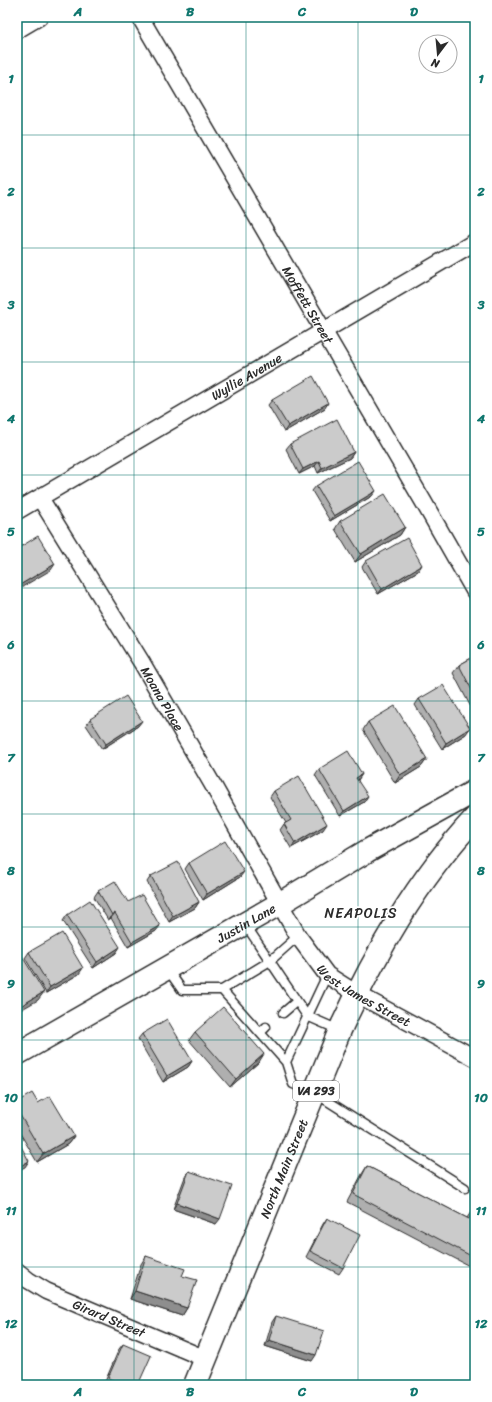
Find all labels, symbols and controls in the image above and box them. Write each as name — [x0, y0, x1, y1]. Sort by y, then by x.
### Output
text: A — [73, 0, 82, 23]
text: B — [186, 0, 195, 23]
text: C — [297, 0, 307, 23]
text: D — [410, 0, 418, 23]
north arrow — [418, 34, 458, 74]
text: N — [429, 53, 443, 74]
text: 1 — [8, 67, 14, 90]
text: 1 — [478, 67, 484, 90]
text: 2 — [6, 180, 15, 203]
text: 2 — [476, 180, 485, 203]
street label: Moffett Street — [276, 261, 340, 348]
text: 3 — [6, 293, 15, 316]
text: 3 — [476, 293, 485, 316]
street label: Wyllie Avenue — [206, 346, 287, 406]
text: 4 — [6, 407, 16, 430]
text: 4 — [476, 407, 486, 430]
text: 5 — [7, 520, 15, 543]
text: 5 — [477, 520, 485, 543]
text: 6 — [6, 633, 15, 656]
text: 6 — [476, 633, 485, 656]
street label: Moana Place — [135, 662, 191, 736]
text: 7 — [7, 746, 16, 769]
text: 7 — [477, 746, 486, 769]
text: 8 — [6, 859, 15, 882]
text: 8 — [476, 859, 485, 882]
street label: Justin Lane — [211, 897, 280, 949]
district label: NEAPOLIS — [324, 901, 398, 926]
street label: West James Street — [311, 959, 416, 1033]
text: 9 — [7, 972, 15, 995]
text: 9 — [477, 972, 485, 995]
road number: VA 293 — [293, 1081, 339, 1101]
text: 10 — [4, 1086, 18, 1109]
text: 10 — [474, 1086, 488, 1109]
street label: North Main Street — [253, 1115, 314, 1222]
text: 11 — [5, 1199, 17, 1222]
text: 11 — [475, 1199, 487, 1222]
street label: Girard Street — [69, 1292, 150, 1344]
text: 12 — [4, 1312, 18, 1335]
text: 12 — [474, 1312, 488, 1335]
text: A — [73, 1380, 82, 1402]
text: B — [186, 1380, 195, 1402]
text: C — [297, 1380, 307, 1402]
text: D — [410, 1380, 418, 1402]

